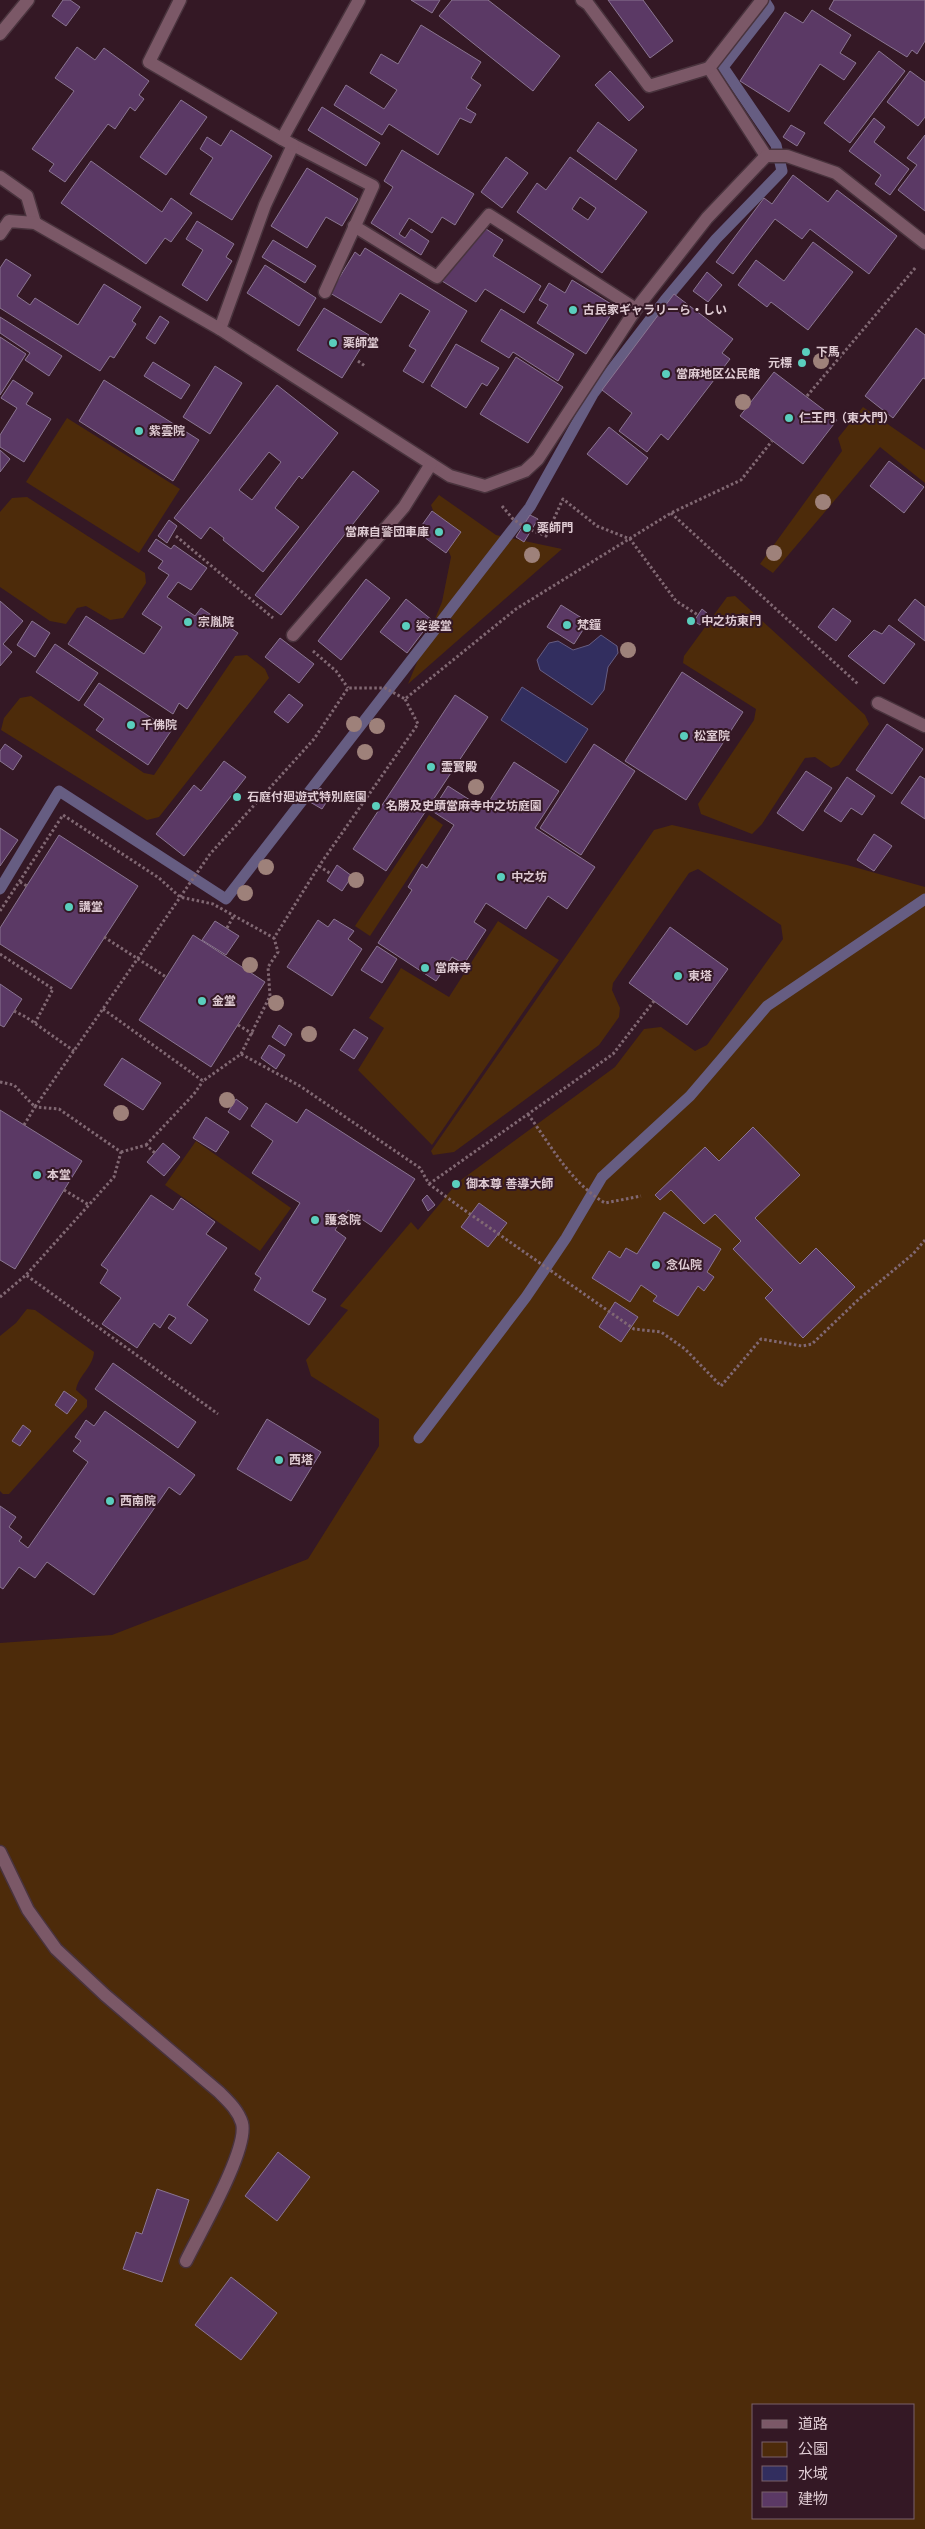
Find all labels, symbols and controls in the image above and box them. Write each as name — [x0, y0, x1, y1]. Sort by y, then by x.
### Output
place label: 古民家ギャラリーら・しい — [583, 303, 727, 317]
marker: 古民家ギャラリーら・しい — [567, 304, 579, 316]
place label: 薬師堂 — [343, 336, 379, 350]
marker: 薬師堂 — [327, 337, 339, 349]
place label: 下馬 — [816, 345, 840, 359]
marker: 下馬 — [800, 346, 812, 358]
place label: 元標 — [768, 356, 792, 370]
marker: 元標 — [796, 357, 808, 369]
place label: 當麻地区公民館 — [676, 367, 760, 381]
marker: 當麻地区公民館 — [660, 368, 672, 380]
place label: 仁王門（東大門） — [799, 411, 895, 425]
marker: 仁王門（東大門） — [783, 412, 795, 424]
place label: 紫雲院 — [149, 424, 185, 438]
marker: 紫雲院 — [133, 425, 145, 437]
place label: 薬師門 — [537, 521, 573, 535]
marker: 薬師門 — [521, 522, 533, 534]
place label: 當麻自警団車庫 — [345, 525, 429, 539]
marker: 當麻自警団車庫 — [433, 526, 445, 538]
place label: 中之坊東門 — [701, 614, 761, 628]
place label: 宗胤院 — [198, 615, 234, 629]
marker: 中之坊東門 — [685, 615, 697, 627]
marker: 宗胤院 — [182, 616, 194, 628]
place label: 梵鐘 — [577, 618, 601, 632]
place label: 娑婆堂 — [416, 619, 452, 633]
marker: 梵鐘 — [561, 619, 573, 631]
marker: 娑婆堂 — [400, 620, 412, 632]
place label: 千佛院 — [141, 718, 177, 732]
marker: 千佛院 — [125, 719, 137, 731]
place label: 松室院 — [694, 729, 730, 743]
marker: 松室院 — [678, 730, 690, 742]
place label: 霊寳殿 — [441, 760, 477, 774]
marker: 霊寳殿 — [425, 761, 437, 773]
place label: 石庭付廻遊式特別庭園 — [247, 790, 367, 804]
marker: 石庭付廻遊式特別庭園 — [231, 791, 243, 803]
place label: 名勝及史蹟當麻寺中之坊庭園 — [386, 799, 542, 813]
marker: 名勝及史蹟當麻寺中之坊庭園 — [370, 800, 382, 812]
place label: 中之坊 — [511, 870, 547, 884]
marker: 中之坊 — [495, 871, 507, 883]
place label: 講堂 — [79, 900, 103, 914]
marker: 講堂 — [63, 901, 75, 913]
place label: 當麻寺 — [435, 961, 471, 975]
marker: 當麻寺 — [419, 962, 431, 974]
place label: 東塔 — [688, 969, 712, 983]
marker: 東塔 — [672, 970, 684, 982]
place label: 金堂 — [212, 994, 236, 1008]
marker: 金堂 — [196, 995, 208, 1007]
place label: 本堂 — [47, 1168, 71, 1182]
marker: 本堂 — [31, 1169, 43, 1181]
place label: 御本尊 善導大師 — [466, 1177, 553, 1191]
marker: 御本尊 善導大師 — [450, 1178, 462, 1190]
place label: 護念院 — [325, 1213, 361, 1227]
marker: 護念院 — [309, 1214, 321, 1226]
place label: 念仏院 — [666, 1258, 702, 1272]
marker: 念仏院 — [650, 1259, 662, 1271]
place label: 西塔 — [289, 1453, 313, 1467]
marker: 西塔 — [273, 1454, 285, 1466]
place label: 西南院 — [120, 1494, 156, 1508]
marker: 西南院 — [104, 1495, 116, 1507]
legend — [752, 2404, 915, 2519]
text: 道路 — [798, 2415, 828, 2432]
text: 公園 — [798, 2440, 828, 2457]
text: 水域 — [798, 2465, 828, 2482]
text: 建物 — [798, 2490, 828, 2507]

